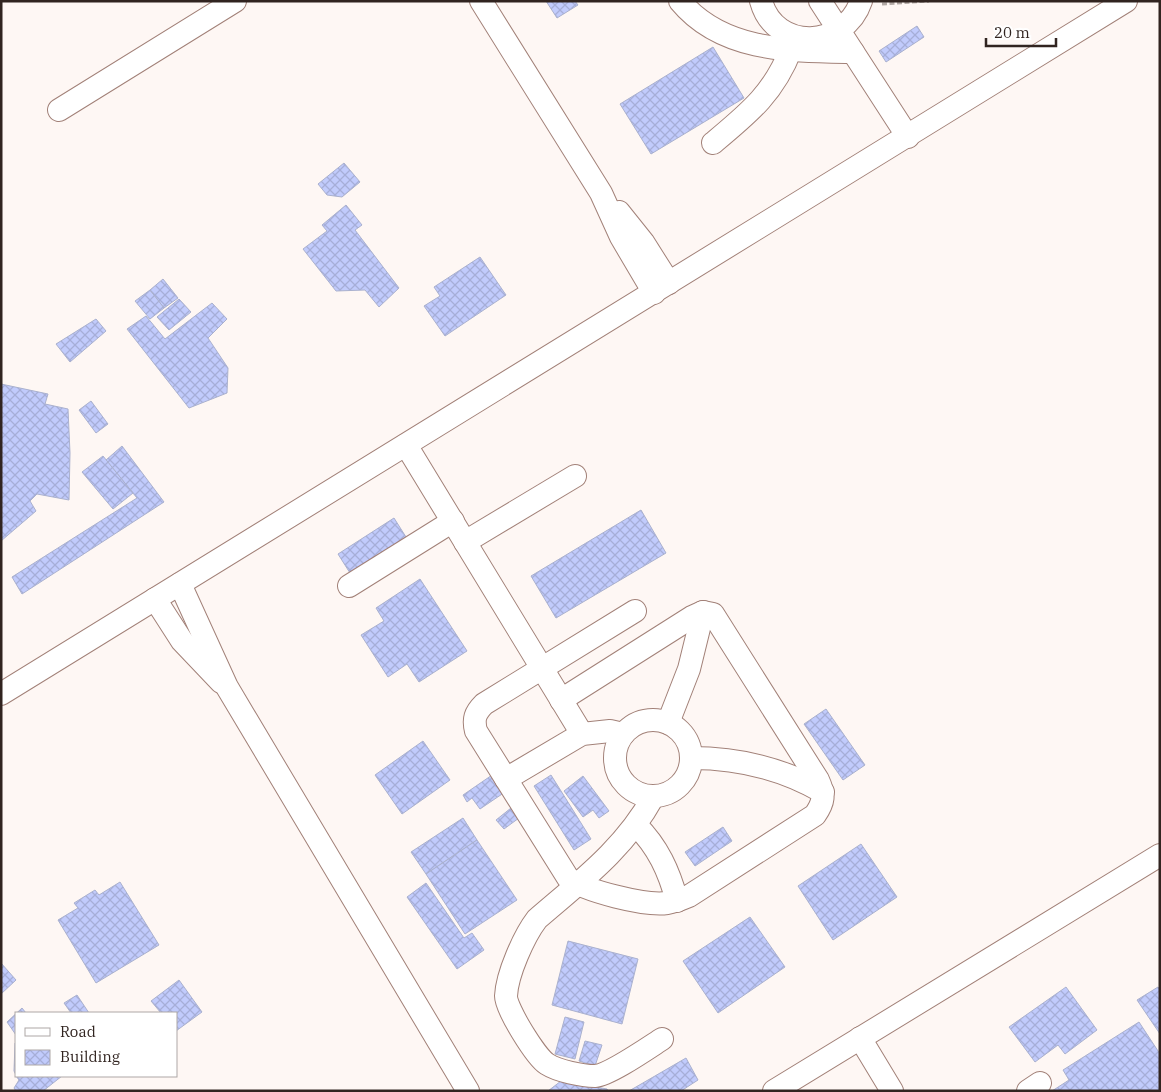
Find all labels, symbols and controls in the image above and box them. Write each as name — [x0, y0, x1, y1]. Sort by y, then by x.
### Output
scale bar — [986, 15, 1056, 47]
text: 20 m — [994, 23, 1030, 42]
legend — [15, 1012, 178, 1077]
text: Road — [60, 1022, 96, 1041]
text: Building — [60, 1047, 120, 1066]

